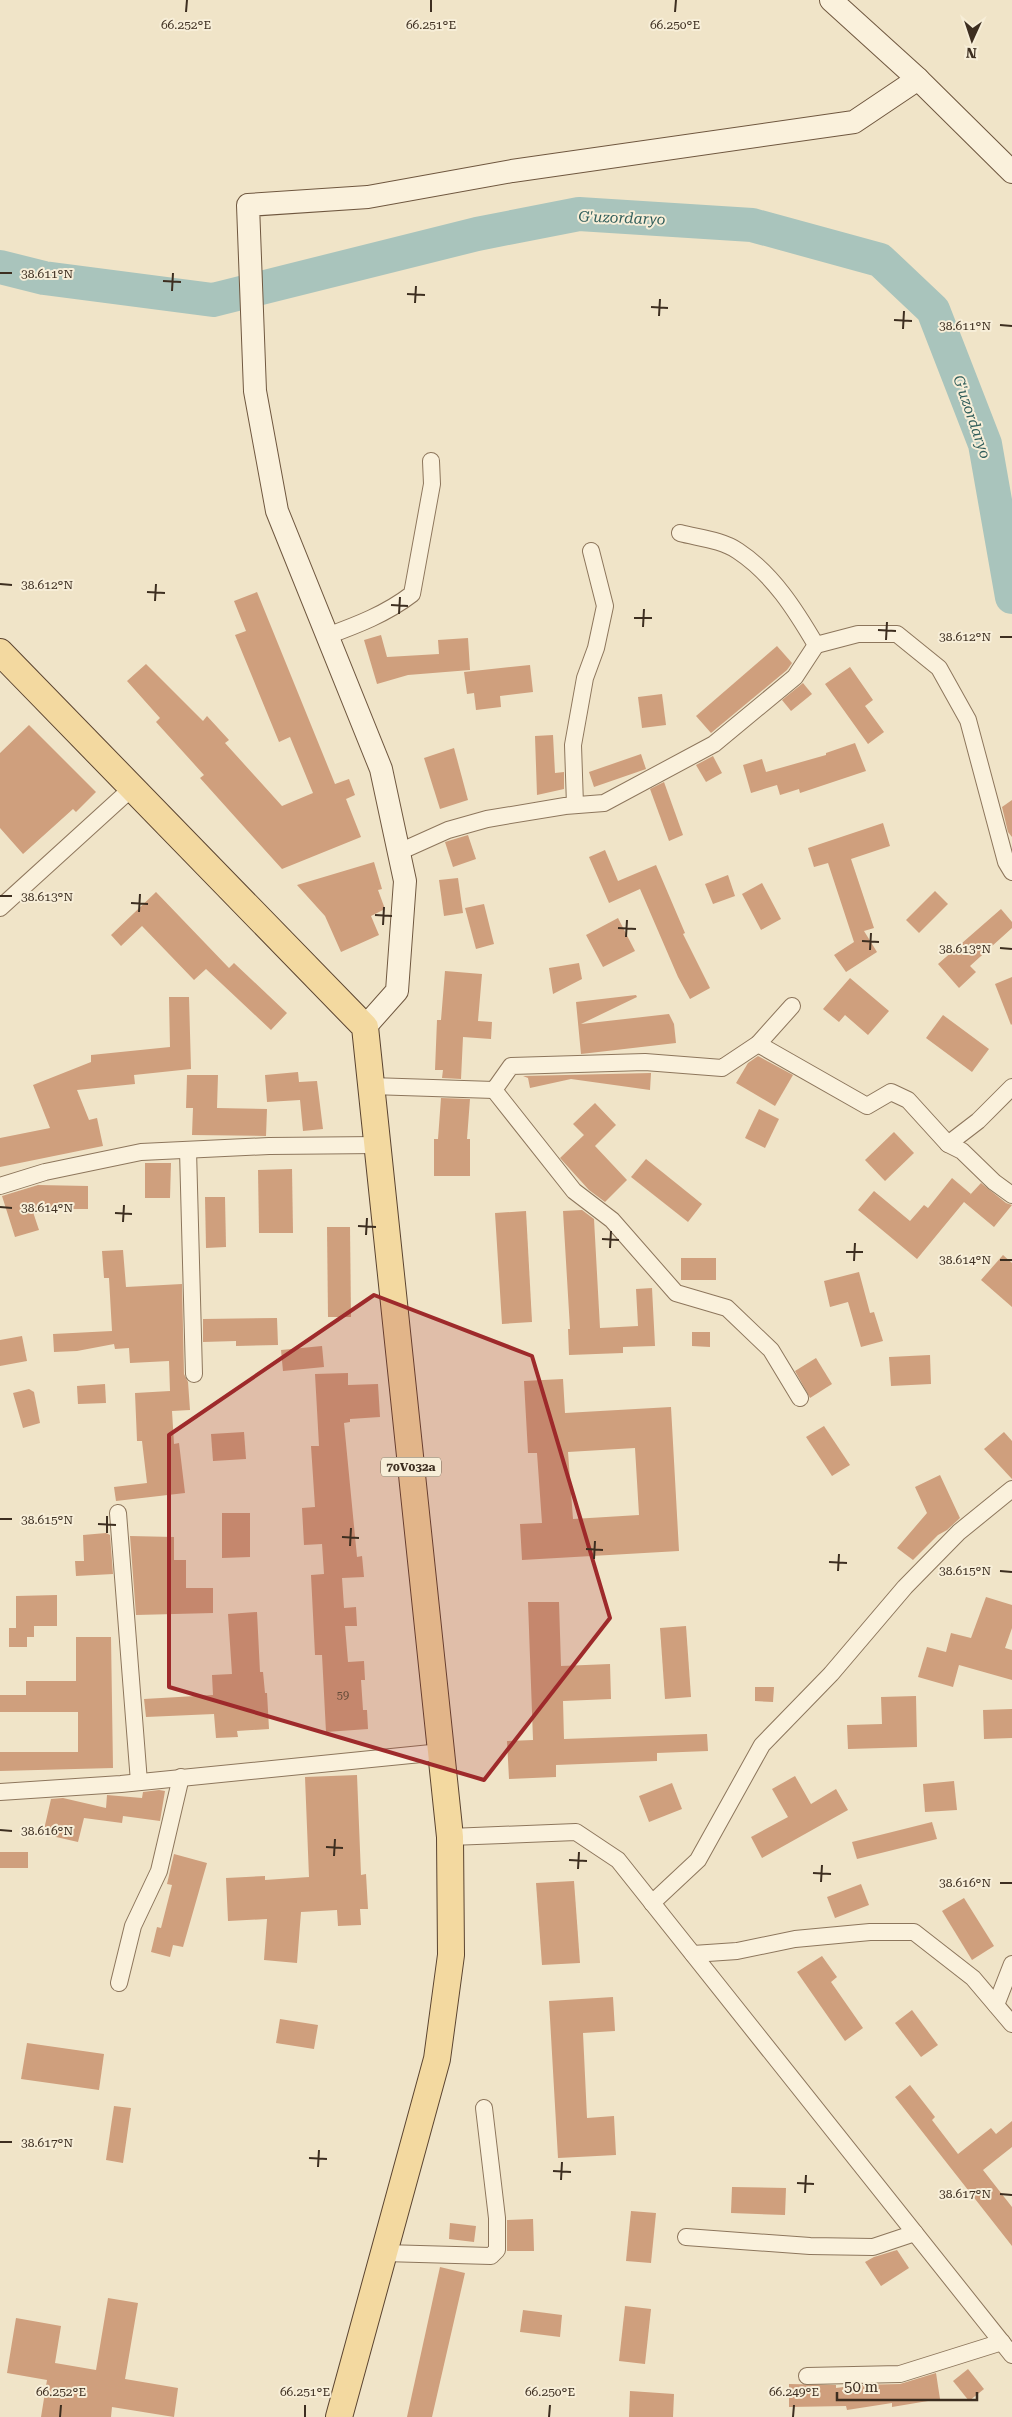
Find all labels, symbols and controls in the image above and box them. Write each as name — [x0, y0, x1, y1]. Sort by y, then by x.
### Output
north arrow — [947, 15, 997, 65]
text: 66.252°E — [161, 18, 211, 32]
text: 66.251°E — [406, 18, 456, 32]
text: 66.250°E — [650, 18, 700, 32]
text: N — [965, 45, 977, 61]
water label: G'uzordaryo — [578, 207, 666, 229]
text: 38.611°N — [21, 267, 73, 281]
text: 38.611°N — [939, 319, 991, 333]
water label: G'uzordaryo — [949, 373, 995, 461]
text: 38.612°N — [21, 578, 73, 592]
text: 38.612°N — [939, 630, 991, 644]
text: 38.613°N — [21, 890, 73, 904]
text: 38.613°N — [939, 942, 991, 956]
text: 38.614°N — [21, 1201, 73, 1215]
text: 38.614°N — [939, 1253, 991, 1267]
road number: 70V032a — [381, 1458, 441, 1476]
text: 38.615°N — [21, 1513, 73, 1527]
text: 38.615°N — [939, 1564, 991, 1578]
house number: 59 — [337, 1689, 349, 1702]
text: 38.616°N — [21, 1824, 73, 1838]
text: 38.616°N — [939, 1876, 991, 1890]
text: 38.617°N — [21, 2136, 73, 2150]
text: 38.617°N — [939, 2187, 991, 2201]
scale bar — [837, 2370, 977, 2402]
text: 50 m — [844, 2378, 879, 2396]
text: 66.252°E — [36, 2385, 86, 2399]
text: 66.251°E — [280, 2385, 330, 2399]
text: 66.250°E — [525, 2385, 575, 2399]
text: 66.249°E — [769, 2385, 819, 2399]

